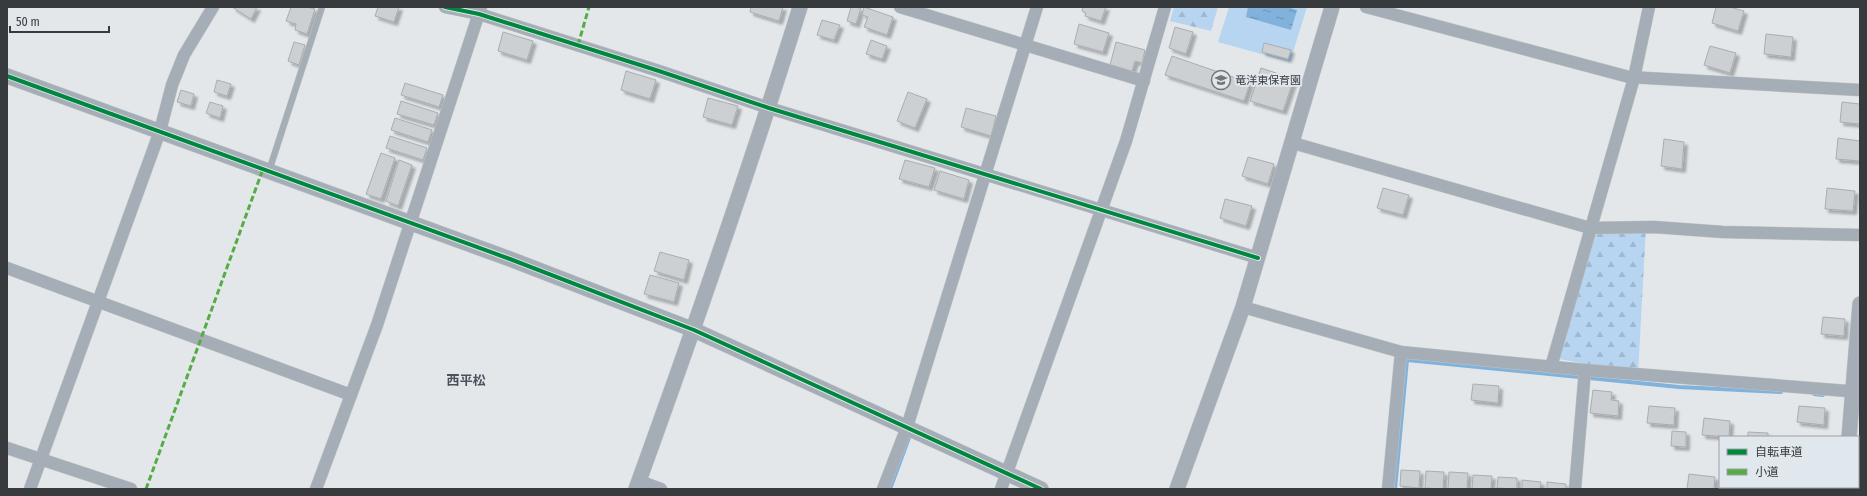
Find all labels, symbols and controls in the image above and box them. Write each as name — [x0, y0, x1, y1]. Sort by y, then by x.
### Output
scale bar — [10, 8, 109, 34]
text: 50 m — [16, 15, 40, 29]
school or university icon: 竜洋東保育園 — [1210, 69, 1232, 91]
place label: 竜洋東保育園 — [1235, 74, 1301, 87]
district label: 西平松 — [446, 373, 486, 388]
legend — [1719, 436, 1859, 488]
text: 自転車道 — [1755, 445, 1803, 459]
text: 小道 — [1755, 465, 1779, 479]

